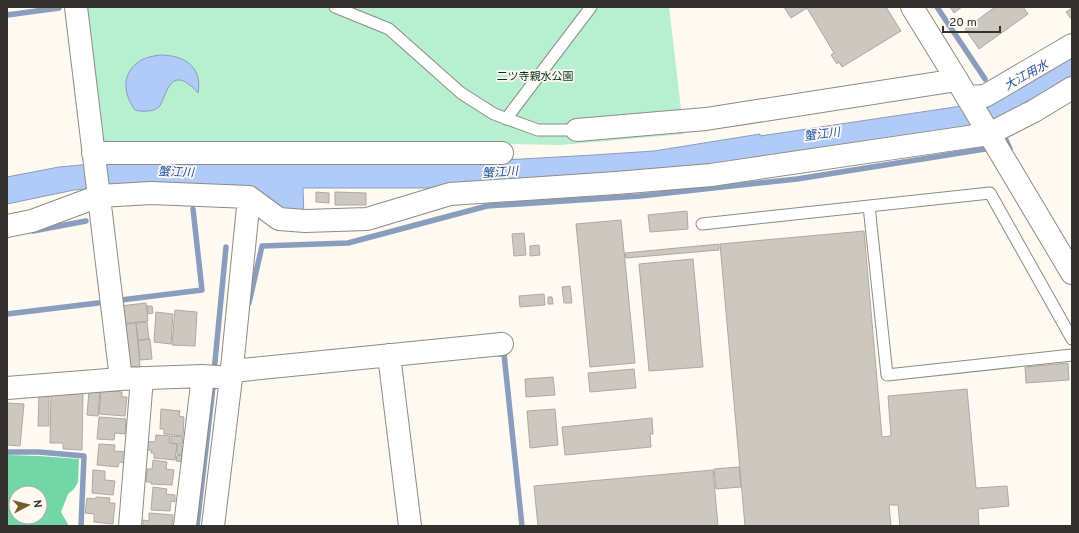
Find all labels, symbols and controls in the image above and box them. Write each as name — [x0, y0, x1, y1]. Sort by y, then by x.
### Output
scale bar — [943, 8, 1000, 34]
text: 20 m — [949, 15, 977, 31]
water label: 大江用水 — [1002, 56, 1053, 95]
park label: 二ツ寺親水公園 — [497, 70, 574, 84]
water label: 蟹江川 — [803, 125, 843, 145]
water label: 蟹江川 — [158, 164, 196, 182]
water label: 蟹江川 — [482, 164, 521, 182]
north arrow — [8, 485, 48, 525]
text: N — [30, 499, 44, 509]

